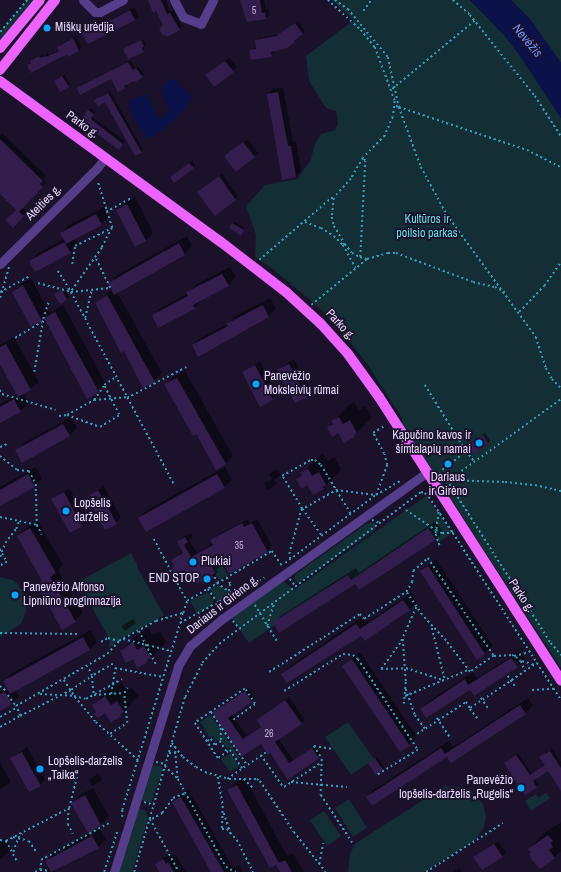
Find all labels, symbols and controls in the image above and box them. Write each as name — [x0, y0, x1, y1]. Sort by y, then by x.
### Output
house number: 5 — [252, 5, 256, 17]
place label: Miškų urėdija — [55, 21, 114, 35]
water label: Nevėžis — [509, 21, 545, 61]
marker: Miškų urėdija — [42, 23, 52, 33]
street label: Parko g. — [63, 108, 101, 142]
street label: Ateities g. — [23, 182, 65, 224]
park label: Kultūros ir poilsio parkas — [396, 213, 458, 241]
street label: Parko g. — [322, 307, 358, 343]
place label: Panevėžio Moksleivių rūmai — [264, 370, 339, 398]
marker: Panevėžio Moksleivių rūmai — [251, 379, 261, 389]
place label: Kapučino kavos ir šimtalapių namai — [392, 429, 471, 457]
marker: Kapučino kavos ir šimtalapių namai — [474, 438, 484, 448]
marker: Dariaus ir Girėno — [443, 459, 453, 469]
place label: Dariaus ir Girėno — [429, 471, 467, 499]
place label: Lopšelis darželis — [74, 497, 111, 525]
marker: Lopšelis darželis — [61, 506, 71, 516]
house number: 35 — [234, 540, 244, 552]
place label: Plukiai — [201, 555, 231, 569]
marker: Plukiai — [188, 557, 198, 567]
place label: END STOP — [149, 572, 199, 586]
street label: Dariaus ir Girėno g. — [184, 573, 262, 637]
marker: END STOP — [202, 574, 212, 584]
street label: Parko g. — [505, 577, 537, 615]
place label: Panevėžio Alfonso Lipniūno progimnazija — [23, 581, 121, 609]
marker: Panevėžio Alfonso Lipniūno progimnazija — [10, 590, 20, 600]
house number: 26 — [264, 728, 274, 740]
place label: Lopšelis-darželis „Taika“ — [48, 755, 122, 783]
marker: Lopšelis-darželis „Taika“ — [35, 764, 45, 774]
place label: Panevėžio lopšelis-darželis „Rugelis“ — [399, 774, 513, 802]
marker: Panevėžio lopšelis-darželis „Rugelis“ — [516, 783, 526, 793]

